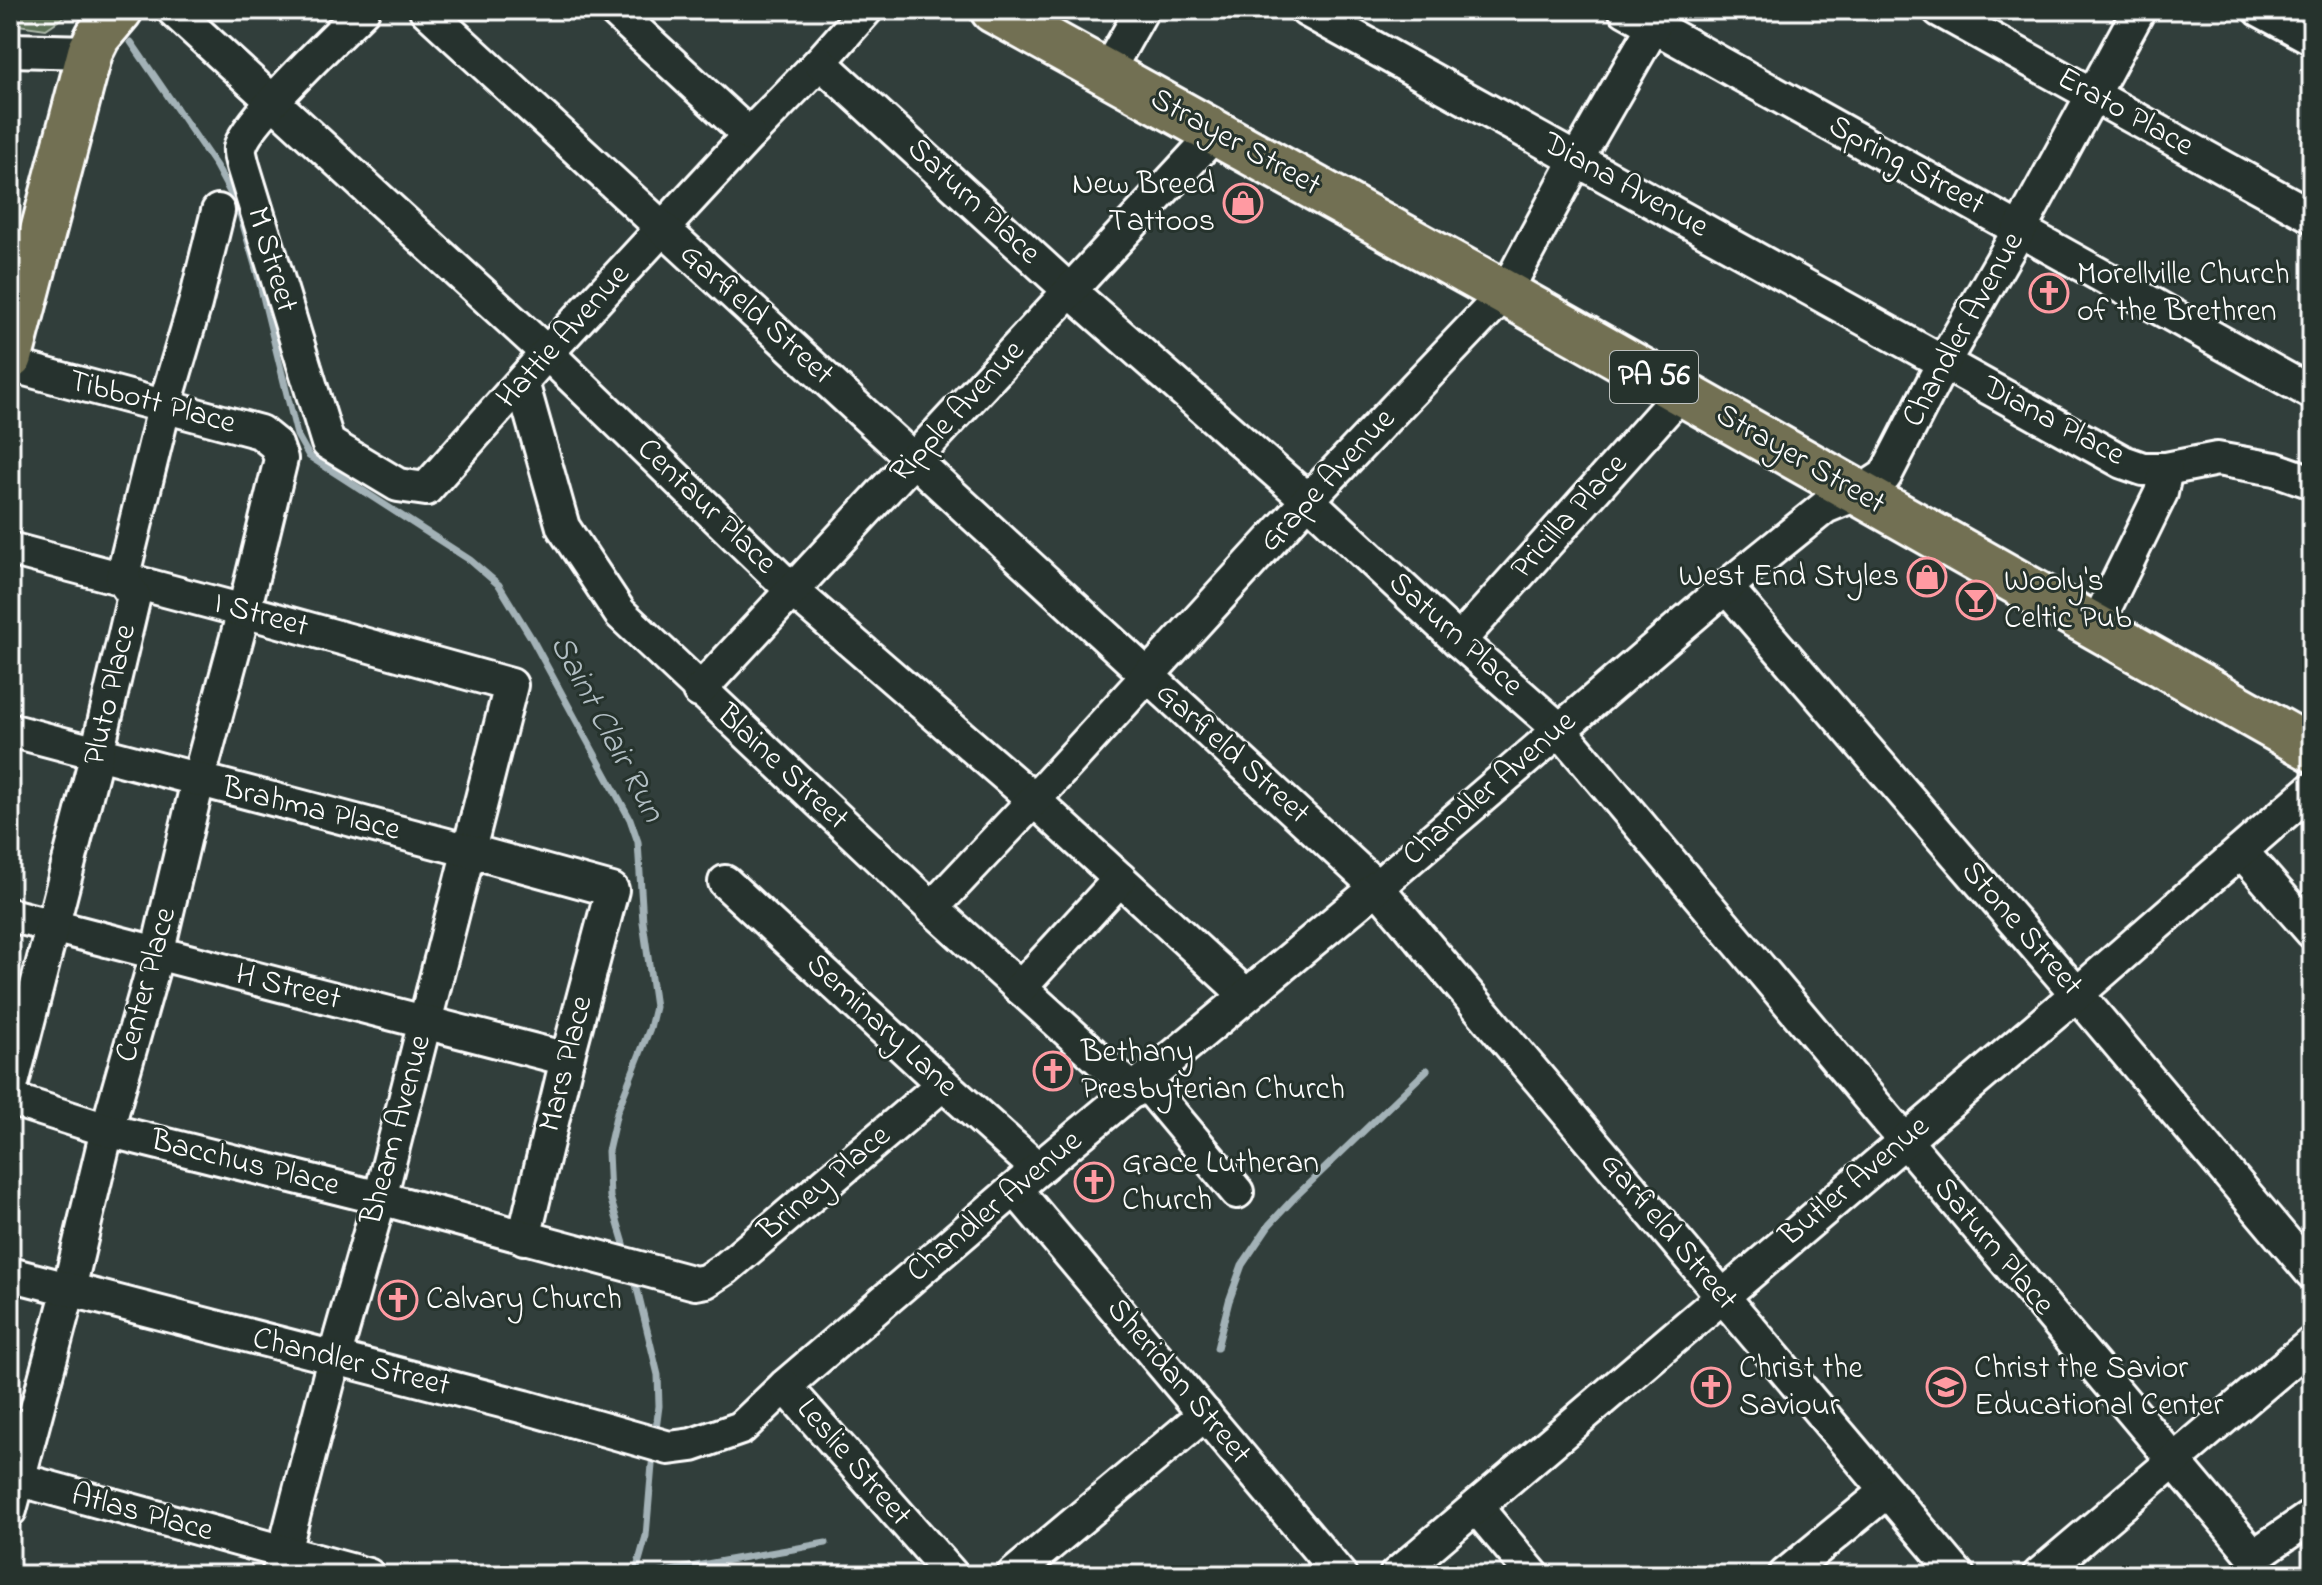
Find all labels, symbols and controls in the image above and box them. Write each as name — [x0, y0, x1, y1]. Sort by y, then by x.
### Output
street label: Erato Place — [2048, 56, 2202, 170]
street label: Strayer Street — [1141, 77, 1329, 210]
street label: Spring Street — [1819, 104, 1993, 228]
street label: Diana Avenue — [1533, 121, 1717, 251]
street label: Saturn Place — [895, 127, 1051, 277]
place label: New Breed Tattoos — [1072, 162, 1215, 246]
shop icon: New Breed Tattoos — [1222, 182, 1264, 224]
street label: M Street — [233, 201, 309, 319]
street label: Chandler Avenue — [1891, 223, 2038, 436]
street label: Garfield Street — [668, 233, 844, 398]
place label: Morellville Church of the Brethren — [2077, 252, 2290, 336]
street label: Hattie Avenue — [486, 253, 643, 420]
church icon: Morellville Church of the Brethren — [2028, 272, 2070, 314]
street label: Ripple Avenue — [879, 329, 1037, 494]
road number: PA 56 — [1610, 351, 1698, 403]
street label: Tibbott Place — [63, 358, 241, 448]
street label: Diana Place — [1972, 364, 2133, 480]
street label: Strayer Street — [1706, 392, 1894, 528]
street label: Grape Avenue — [1249, 398, 1408, 564]
street label: Centaur Place — [625, 428, 787, 587]
street label: Pricilla Place — [1500, 443, 1640, 591]
place label: West End Styles — [1679, 554, 1899, 601]
shop icon: West End Styles — [1906, 556, 1948, 598]
place label: Wooly's Celtic Pub — [2004, 559, 2132, 643]
street label: Saturn Place — [1377, 561, 1534, 709]
bar icon: Wooly's Celtic Pub — [1955, 579, 1997, 621]
street label: I Street — [208, 581, 314, 651]
street label: Pluto Place — [72, 619, 150, 770]
water label: Saint Clair Run — [536, 626, 677, 833]
street label: Garfield Street — [1144, 672, 1320, 837]
street label: Blaine Street — [704, 693, 859, 842]
street label: Chandler Avenue — [1393, 700, 1588, 878]
street label: Brahma Place — [216, 765, 406, 855]
street label: Stone Street — [1949, 851, 2094, 1007]
street label: Center Place — [104, 902, 190, 1068]
street label: Seminary Lane — [794, 943, 968, 1110]
street label: H Street — [230, 952, 346, 1024]
street label: Mars Place — [527, 990, 607, 1137]
street label: Bheam Avenue — [349, 1029, 445, 1231]
place label: Bethany Presbyterian Church — [1080, 1030, 1345, 1114]
church icon: Bethany Presbyterian Church — [1032, 1050, 1074, 1092]
street label: Butler Avenue — [1769, 1104, 1941, 1260]
street label: Briney Place — [747, 1114, 902, 1254]
street label: Bacchus Place — [145, 1118, 345, 1210]
street label: Chandler Avenue — [897, 1119, 1094, 1295]
place label: Grace Lutheran Church — [1122, 1141, 1319, 1225]
street label: Garfield Street — [1588, 1143, 1749, 1322]
church icon: Grace Lutheran Church — [1073, 1161, 1115, 1203]
street label: Saturn Place — [1921, 1167, 2066, 1327]
place label: Calvary Church — [426, 1277, 622, 1324]
church icon: Calvary Church — [377, 1279, 419, 1321]
street label: Sheridan Street — [1094, 1288, 1262, 1476]
street label: Chandler Street — [247, 1316, 455, 1410]
place label: Christ the Saviour — [1739, 1346, 1863, 1430]
place label: Christ the Savior Educational Center — [1974, 1346, 2223, 1430]
church icon: Christ the Saviour — [1690, 1366, 1732, 1408]
school or university icon: Christ the Savior Educational Center — [1925, 1366, 1967, 1408]
street label: Leslie Street — [784, 1388, 922, 1538]
street label: Atlas Place — [66, 1473, 219, 1556]

